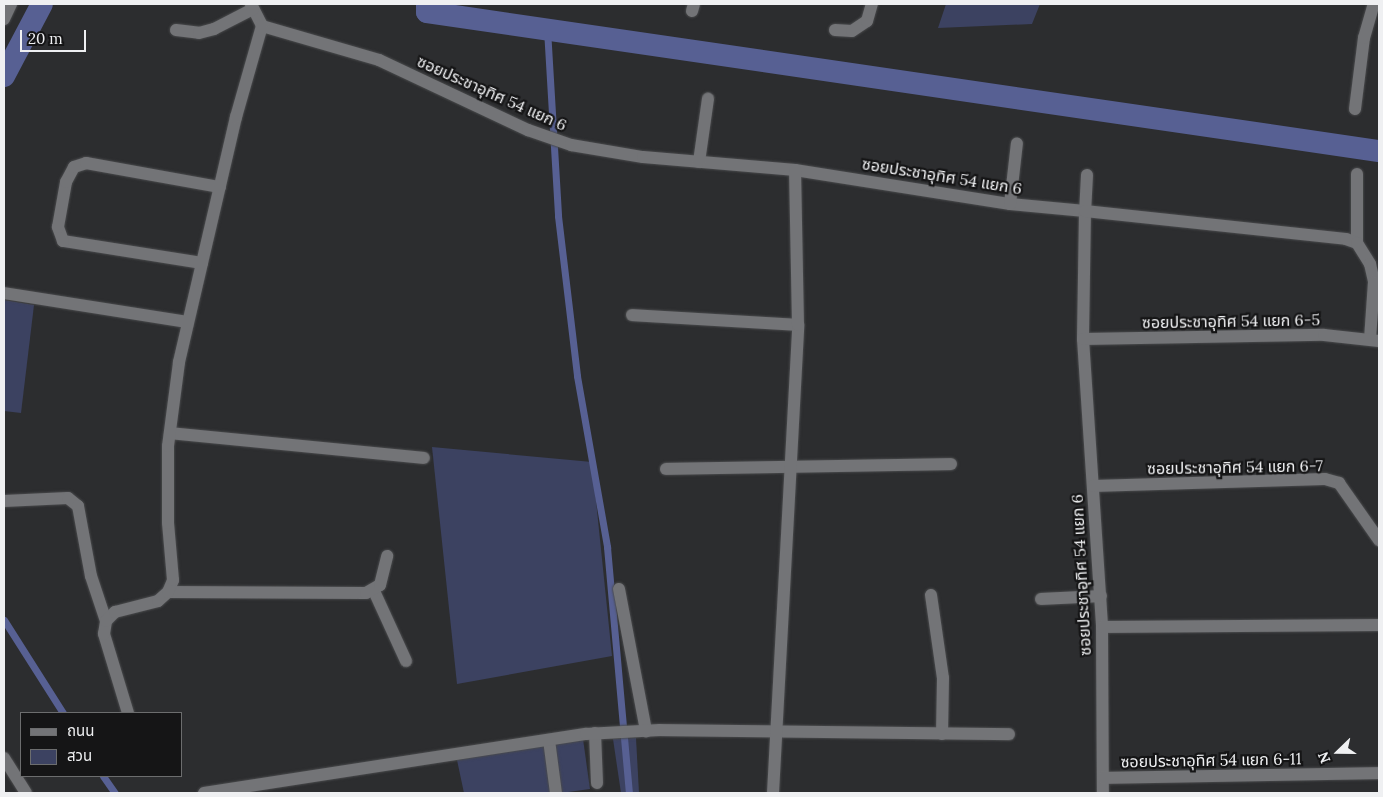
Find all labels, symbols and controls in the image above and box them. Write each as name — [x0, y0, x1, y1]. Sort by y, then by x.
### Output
scale bar — [22, 20, 89, 52]
text: 20 m — [28, 29, 63, 48]
street label: ซอยประชาอุทิศ 54 แยก 6 — [414, 51, 570, 135]
street label: ซอยประชาอุทิศ 54 แยก 6 — [861, 154, 1023, 198]
street label: ซอยประชาอุทิศ 54 แยก 6-5 — [1142, 310, 1320, 332]
street label: ซอยประชาอุทิศ 54 แยก 6-7 — [1147, 456, 1323, 478]
street label: ซอยประชาอุทิศ 54 แยก 6 — [1067, 494, 1095, 656]
legend — [20, 712, 182, 777]
text: ถนน — [67, 721, 94, 740]
north arrow — [1313, 727, 1363, 777]
text: สวน — [67, 746, 92, 765]
street label: ซอยประชาอุทิศ 54 แยก 6-11 — [1120, 749, 1302, 771]
text: N — [1314, 749, 1334, 766]

